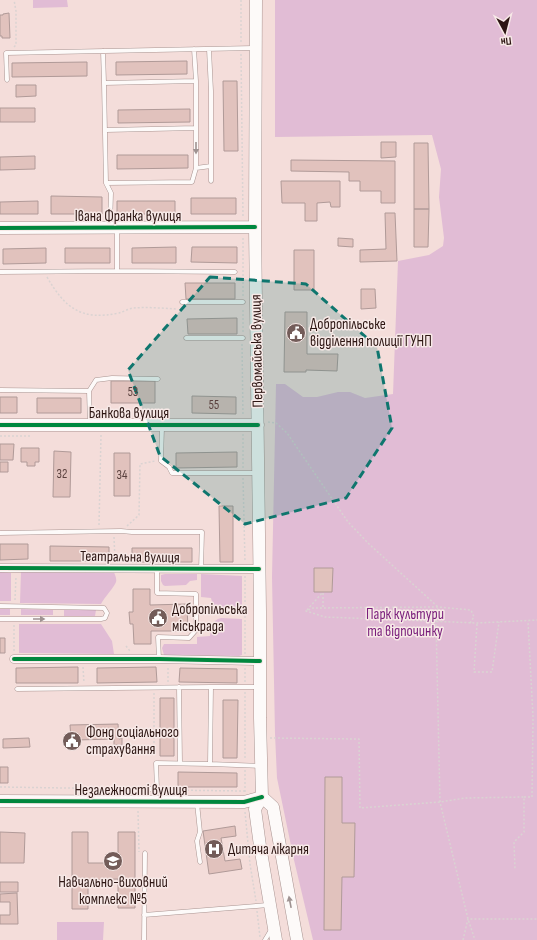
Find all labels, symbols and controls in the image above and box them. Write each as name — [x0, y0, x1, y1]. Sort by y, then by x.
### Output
north arrow — [485, 12, 525, 52]
text: Пн — [500, 34, 512, 49]
one-way arrow — [193, 142, 199, 155]
street label: Івана Франка вулиця — [75, 207, 181, 226]
street label: Первомайська вулиця — [247, 294, 267, 408]
place label: Добропільське відділення полиції ГУНП — [310, 315, 432, 351]
public building icon: Добропільське відділення полиції ГУНП — [285, 322, 307, 344]
house number: 53 — [128, 384, 138, 400]
house number: 55 — [209, 397, 219, 413]
street label: Банкова вулиця — [89, 404, 169, 423]
house number: 32 — [57, 466, 67, 482]
house number: 34 — [117, 467, 128, 483]
street label: Театральна вулиця — [80, 547, 180, 567]
place label: Добропільська міськрада — [172, 600, 248, 636]
park label: Парк культури та відпочинку — [366, 605, 444, 641]
public building icon: Добропільська міськрада — [147, 607, 169, 629]
one-way arrow — [33, 616, 46, 622]
place label: Фонд соціального страхування — [86, 723, 179, 759]
public building icon: Фонд соціального страхування — [61, 730, 83, 752]
street label: Незалежності вулиця — [74, 781, 188, 800]
hospital icon: Дитяча лікарня — [203, 838, 225, 860]
place label: Дитяча лікарня — [228, 840, 309, 859]
school or university icon: Навчально-виховний комплекс №5 — [102, 850, 124, 872]
place label: Навчально-виховний комплекс №5 — [58, 873, 168, 909]
one-way arrow — [286, 896, 292, 908]

